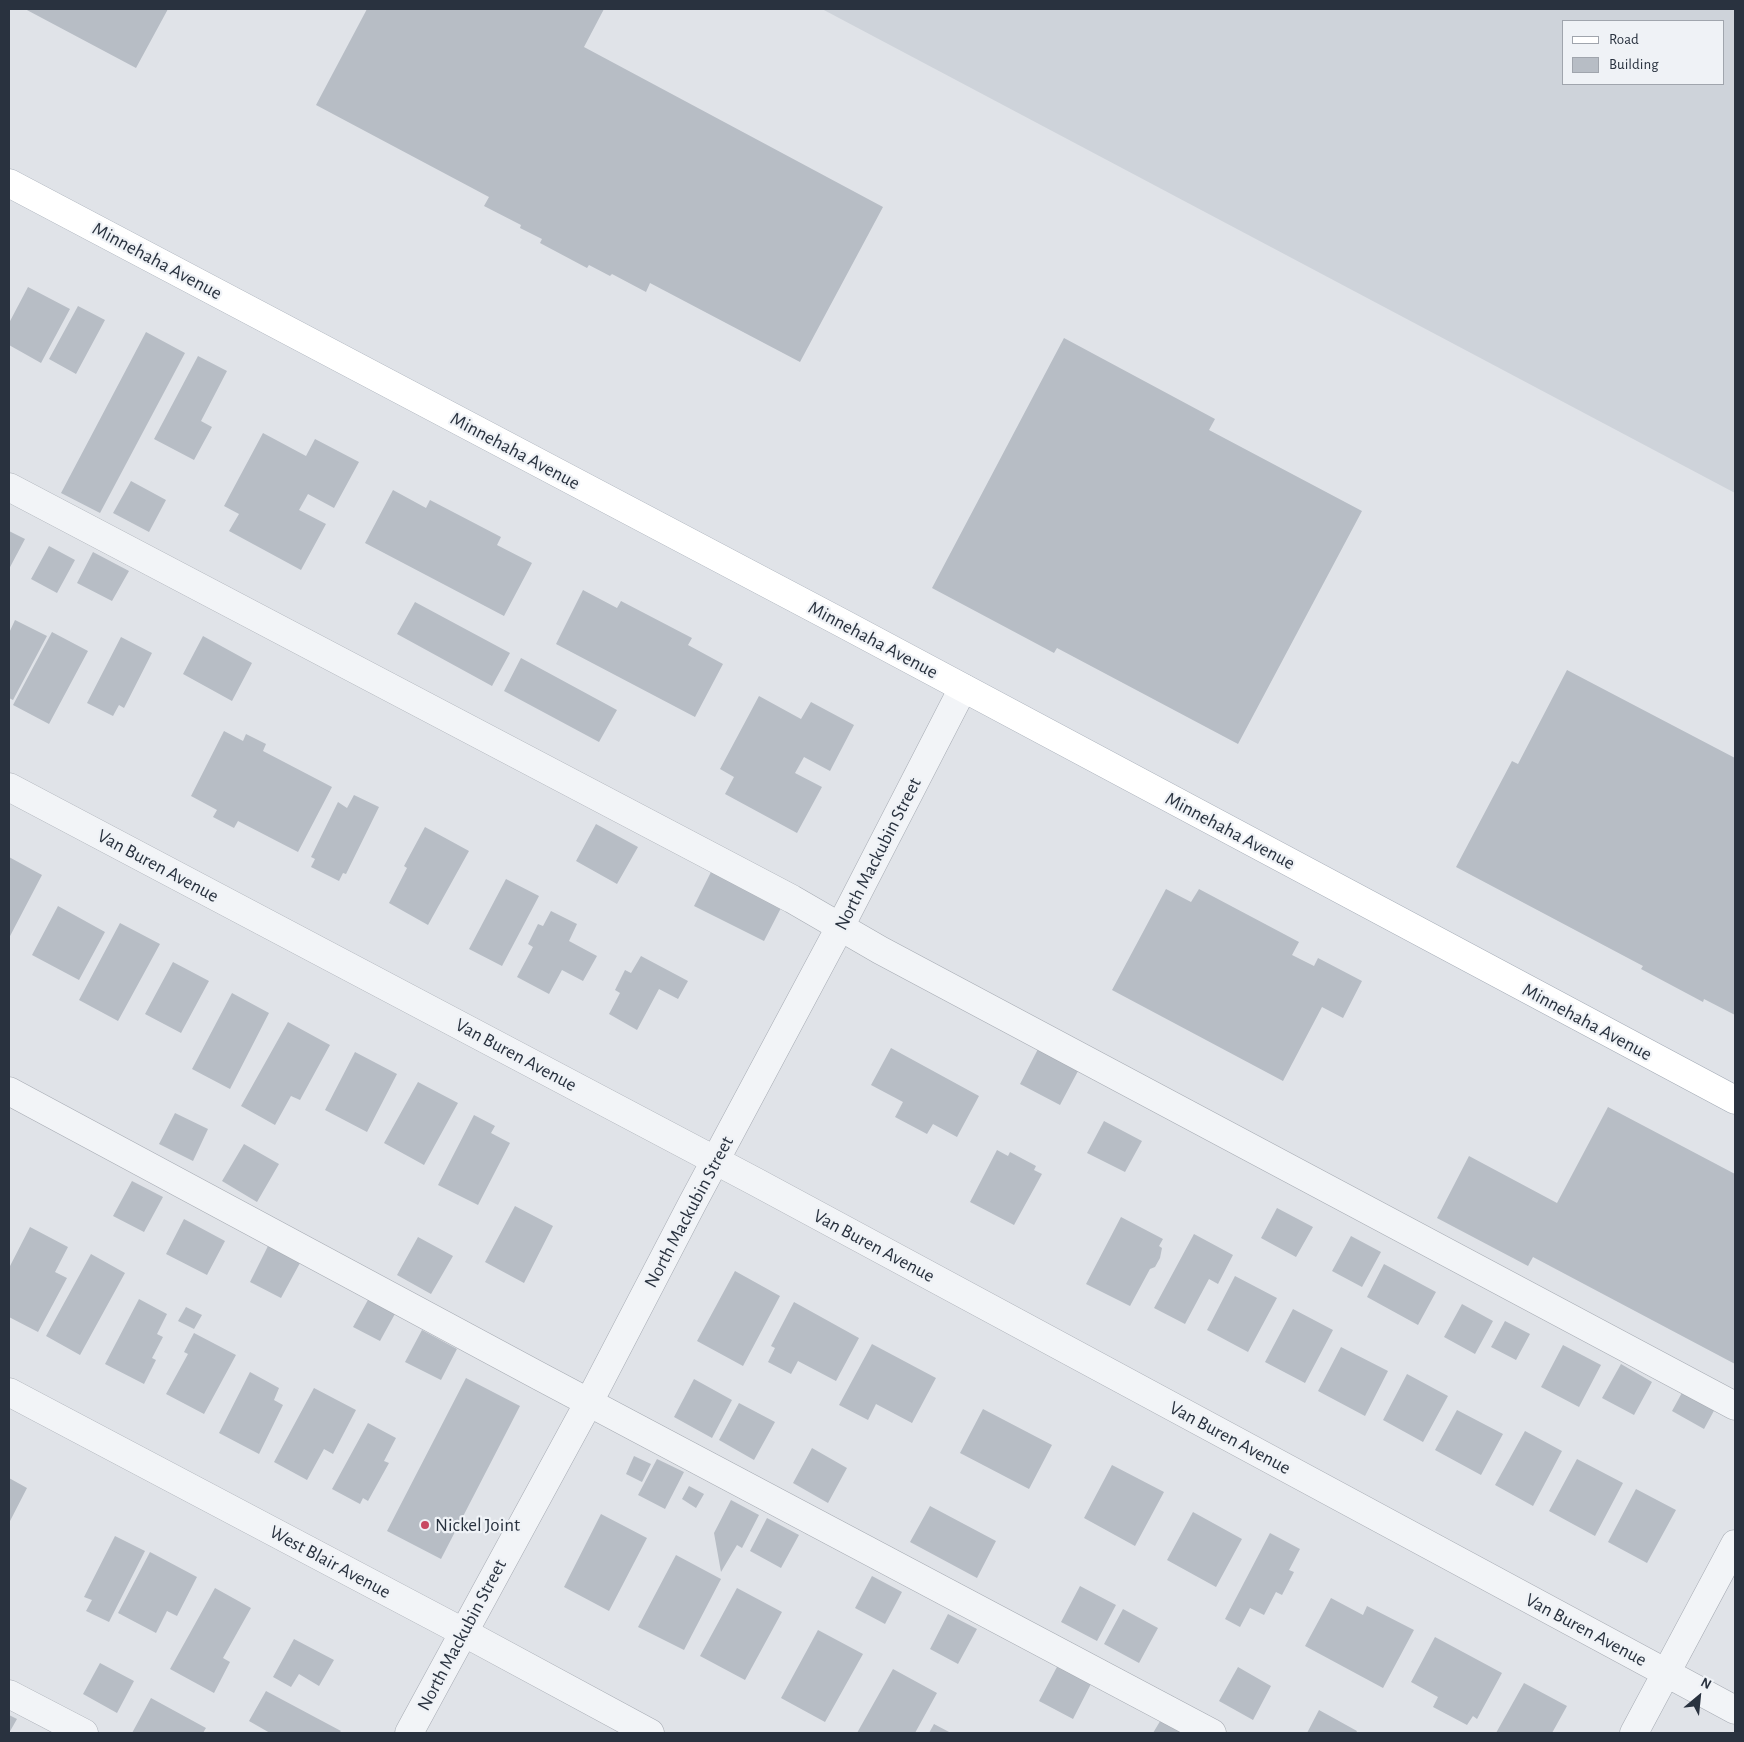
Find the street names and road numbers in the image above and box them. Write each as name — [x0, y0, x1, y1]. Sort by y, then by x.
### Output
street label: Minnehaha Avenue — [88, 217, 226, 305]
street label: Minnehaha Avenue — [446, 407, 584, 495]
street label: Minnehaha Avenue — [804, 596, 942, 684]
street label: North Mackubin Street — [830, 774, 926, 934]
street label: Minnehaha Avenue — [1161, 787, 1299, 875]
street label: Van Buren Avenue — [93, 824, 223, 908]
street label: Minnehaha Avenue — [1518, 978, 1656, 1066]
street label: Van Buren Avenue — [451, 1013, 581, 1097]
street label: North Mackubin Street — [639, 1132, 739, 1292]
street label: Van Buren Avenue — [809, 1204, 939, 1288]
street label: Van Buren Avenue — [1165, 1396, 1295, 1480]
street label: West Blair Avenue — [265, 1520, 395, 1604]
street label: North Mackubin Street — [412, 1555, 512, 1715]
street label: Van Buren Avenue — [1521, 1588, 1651, 1672]

